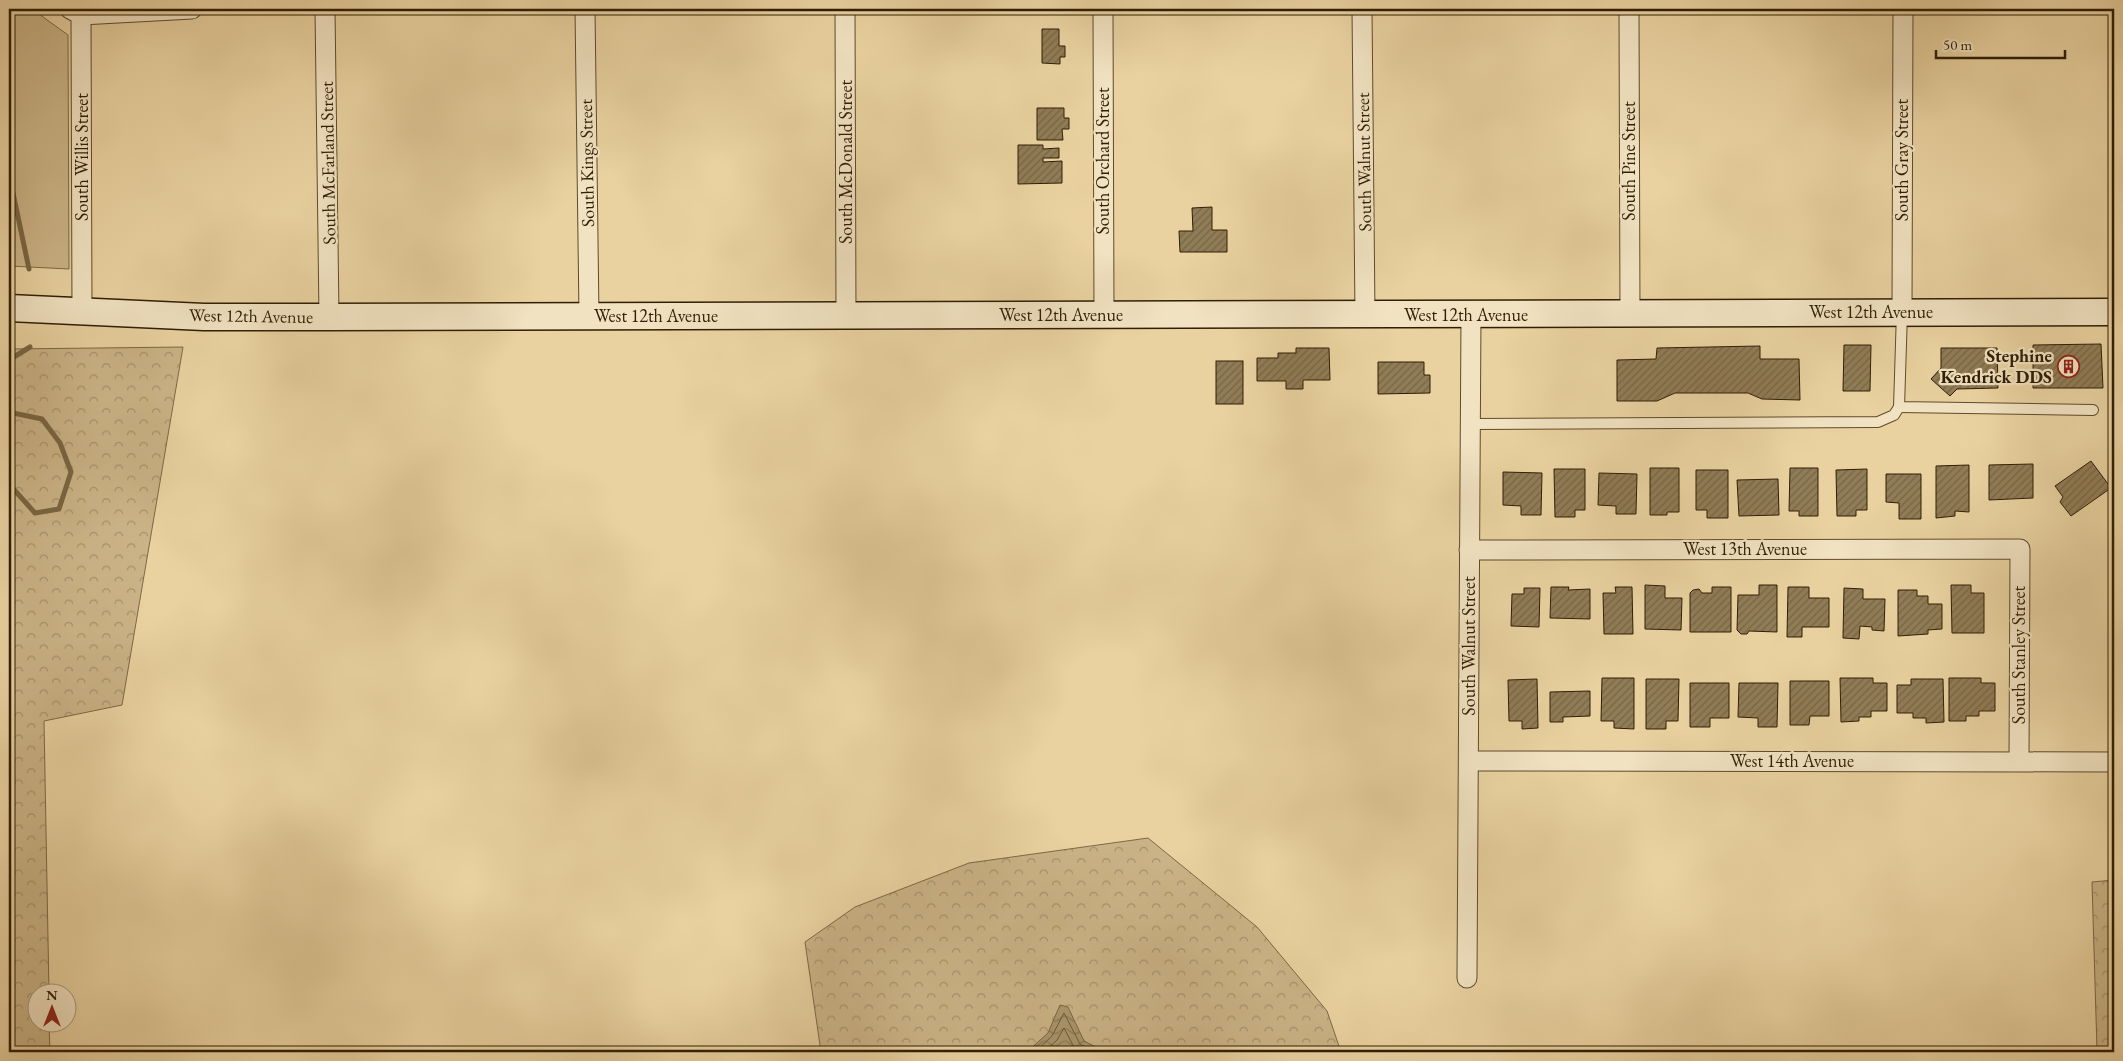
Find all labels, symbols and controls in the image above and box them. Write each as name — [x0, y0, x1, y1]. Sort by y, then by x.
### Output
scale bar — [1936, 28, 2064, 60]
text: 50 m — [1943, 35, 1972, 54]
street label: South McDonald Street — [834, 80, 857, 244]
street label: South McFarland Street — [315, 81, 340, 245]
street label: South Orchard Street — [1091, 87, 1114, 235]
street label: South Walnut Street — [1351, 92, 1376, 232]
street label: South Willis Street — [70, 93, 93, 221]
street label: South Kings Street — [574, 98, 599, 227]
street label: South Gray Street — [1890, 98, 1913, 221]
street label: South Pine Street — [1617, 101, 1640, 221]
street label: West 12th Avenue — [1809, 300, 1933, 323]
street label: West 12th Avenue — [189, 303, 313, 328]
street label: West 12th Avenue — [999, 303, 1123, 326]
street label: West 12th Avenue — [1404, 303, 1528, 326]
street label: West 12th Avenue — [594, 304, 718, 327]
place label: Stephine Kendrick DDS — [1940, 344, 2052, 388]
building icon: Stephine Kendrick DDS — [2056, 354, 2080, 378]
street label: West 13th Avenue — [1683, 537, 1807, 560]
street label: South Walnut Street — [1457, 576, 1480, 716]
street label: South Stanley Street — [2007, 585, 2030, 724]
street label: West 14th Avenue — [1730, 749, 1854, 772]
north arrow — [28, 984, 78, 1034]
text: N — [46, 986, 58, 1004]

